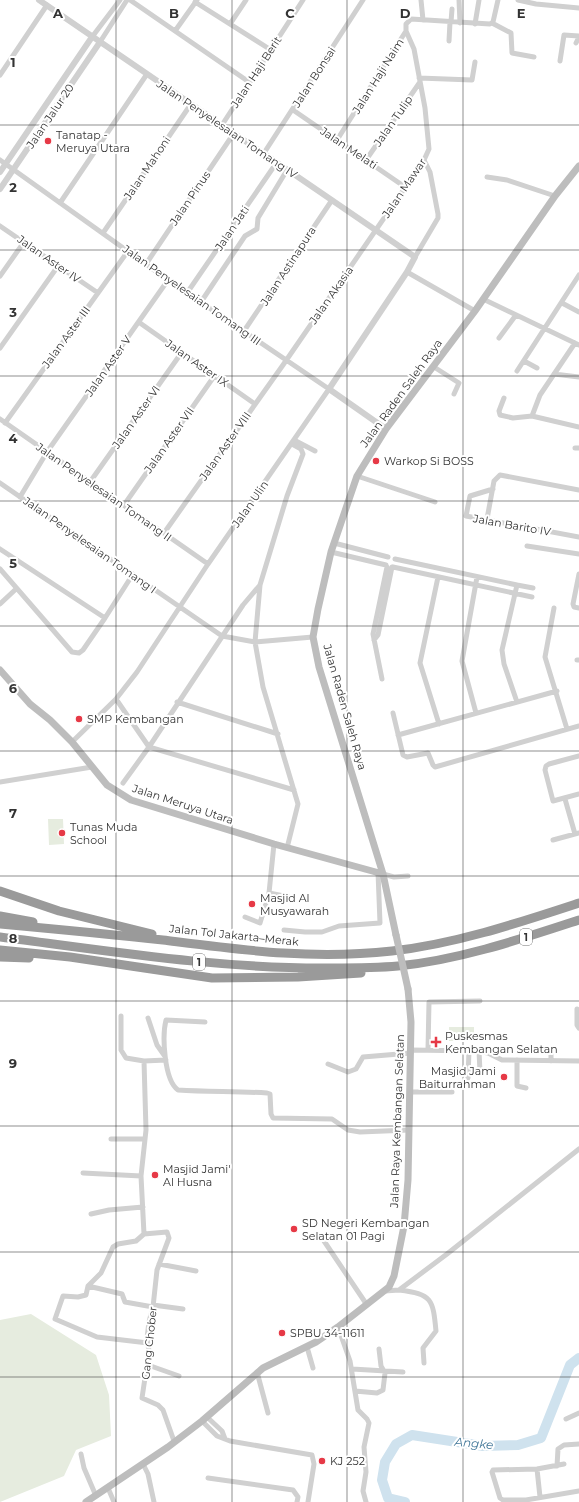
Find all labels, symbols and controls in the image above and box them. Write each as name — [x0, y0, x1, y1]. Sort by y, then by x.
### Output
text: A — [52, 5, 64, 21]
text: B — [169, 5, 179, 21]
text: C — [285, 5, 295, 21]
text: D — [400, 5, 411, 21]
text: E — [517, 5, 526, 21]
street label: Jalan Haji Berit — [227, 33, 285, 111]
street label: Jalan Haji Naim — [349, 36, 407, 117]
street label: Jalan Bonsai — [289, 44, 339, 111]
text: 1 — [10, 54, 16, 70]
street label: Jalan Penyelesaian Tomang IV — [153, 76, 300, 182]
street label: Jalan Jalur 20 — [23, 81, 77, 152]
street label: Jalan Tulip — [370, 93, 416, 150]
street label: Jalan Melati — [317, 123, 380, 172]
place label: Tanatap - Meruya Utara — [56, 128, 130, 155]
street label: Jalan Mahoni — [120, 134, 173, 203]
marker: Tanatap - Meruya Utara — [43, 136, 53, 146]
street label: Jalan Mawar — [378, 155, 429, 221]
street label: Jalan Pinus — [166, 168, 214, 229]
text: 2 — [9, 179, 17, 195]
street label: Jalan Jati — [211, 203, 252, 254]
street label: Jalan Astinapura — [257, 224, 319, 309]
street label: Jalan Aster IV — [14, 231, 84, 286]
street label: Jalan Penyelesaian Tomang III — [119, 241, 264, 348]
street label: Jalan Akasia — [305, 263, 356, 327]
street label: Jalan Aster III — [38, 303, 93, 372]
text: 3 — [8, 304, 17, 320]
street label: Jalan Aster V — [81, 333, 134, 400]
street label: Jalan Aster IX — [162, 336, 232, 390]
street label: Jalan Raden Saleh Raya — [356, 336, 445, 451]
street label: Jalan Aster VI — [108, 383, 163, 452]
street label: Jalan Aster VII — [141, 404, 197, 477]
street label: Jalan Aster VIII — [196, 409, 254, 484]
text: 4 — [9, 430, 18, 446]
street label: Jalan Penyelesaian Tomang II — [34, 440, 174, 544]
place label: Warkop Si BOSS — [384, 454, 474, 468]
marker: Warkop Si BOSS — [371, 456, 381, 466]
street label: Jalan Ulin — [228, 478, 271, 531]
street label: Jalan Penyelesaian Tomang I — [21, 494, 159, 596]
street label: Jalan Barito IV — [471, 511, 552, 539]
text: 5 — [9, 555, 17, 571]
street label: Jalan Raden Saleh Raya — [320, 642, 370, 771]
text: 6 — [9, 680, 18, 696]
place label: SMP Kembangan — [87, 712, 184, 726]
marker: SMP Kembangan — [74, 714, 84, 724]
street label: Jalan Meruya Utara — [130, 781, 235, 827]
text: 7 — [9, 805, 17, 821]
place label: Tunas Muda School — [70, 820, 138, 847]
marker: Tunas Muda School — [57, 828, 67, 838]
place label: Masjid Al Musyawarah — [260, 891, 329, 918]
marker: Masjid Al Musyawarah — [247, 899, 257, 909]
street label: Jalan Tol Jakarta–Merak — [168, 921, 300, 949]
road number: 1 — [520, 929, 532, 945]
text: 8 — [9, 930, 18, 946]
road number: 1 — [193, 954, 205, 970]
place label: Puskesmas Kembangan Selatan — [445, 1029, 558, 1056]
street label: Jalan Raya Kembangan Selatan — [387, 1034, 407, 1209]
marker: Puskesmas Kembangan Selatan — [430, 1036, 442, 1048]
text: 9 — [9, 1055, 17, 1071]
place label: Masjid Jami Baiturrahman — [419, 1064, 496, 1091]
marker: Masjid Jami Baiturrahman — [499, 1072, 509, 1082]
place label: Masjid Jami' Al Husna — [163, 1162, 231, 1189]
marker: Masjid Jami' Al Husna — [150, 1170, 160, 1180]
place label: SD Negeri Kembangan Selatan 01 Pagi — [302, 1216, 429, 1243]
marker: SD Negeri Kembangan Selatan 01 Pagi — [289, 1224, 299, 1234]
street label: Gang Chober — [138, 1306, 160, 1380]
place label: SPBU 34-11611 — [290, 1326, 365, 1340]
marker: SPBU 34-11611 — [277, 1328, 287, 1338]
water label: Angke — [453, 1434, 494, 1452]
place label: KJ 252 — [330, 1454, 365, 1468]
marker: KJ 252 — [317, 1456, 327, 1466]

